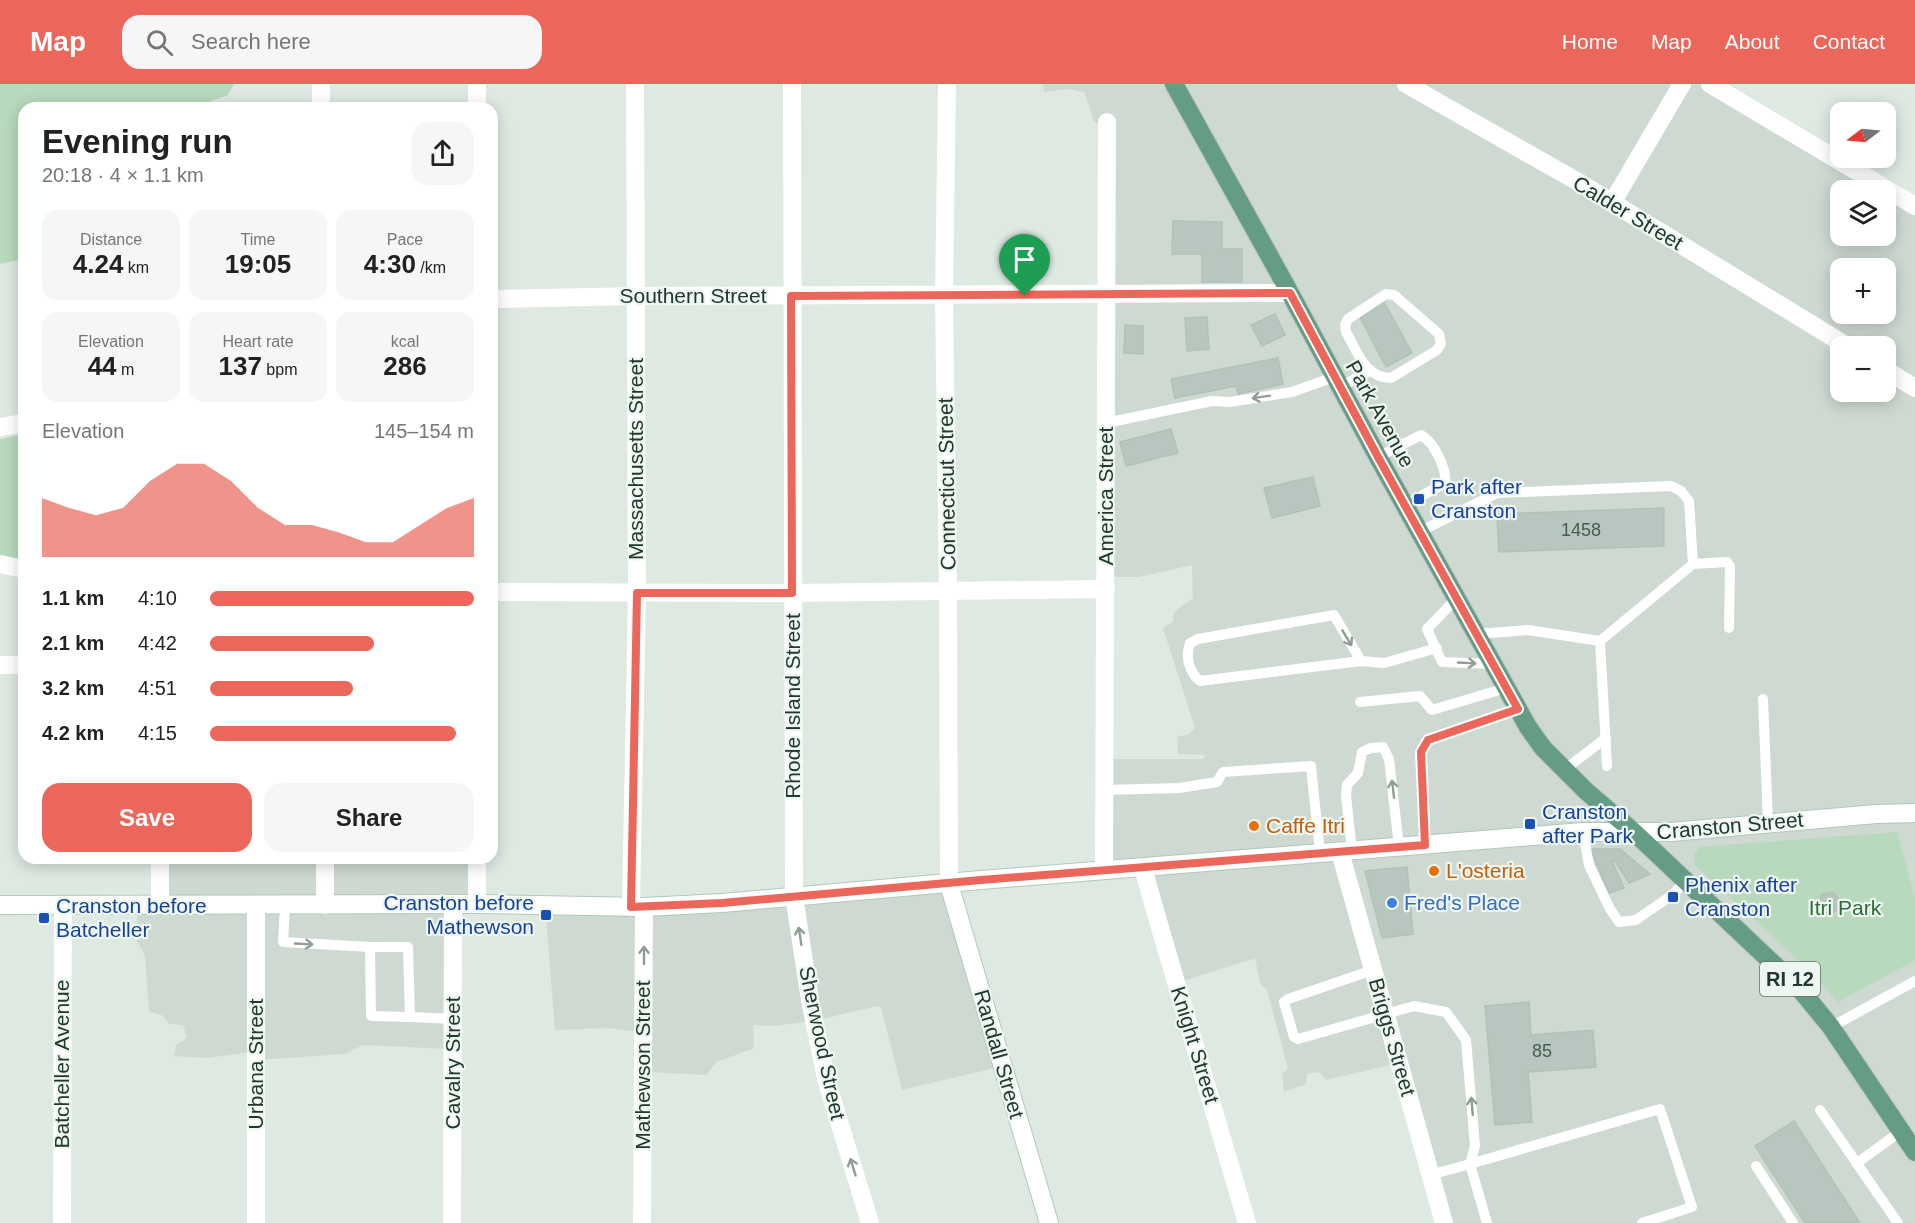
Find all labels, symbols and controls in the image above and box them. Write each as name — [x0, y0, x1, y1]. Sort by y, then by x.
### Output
search box — [122, 15, 542, 69]
text: Map — [30, 26, 86, 57]
icon: search — [143, 26, 176, 59]
text: Search here — [191, 29, 311, 54]
text: Home — [1562, 30, 1618, 53]
text: Map — [1651, 30, 1692, 53]
text: About — [1725, 30, 1780, 53]
text: Contact — [1813, 30, 1885, 53]
north arrow — [1830, 102, 1896, 168]
map controls — [1830, 102, 1896, 402]
button: share — [411, 122, 474, 185]
text: Evening run — [42, 123, 233, 160]
text: 20:18 · 4 × 1.1 km — [42, 164, 204, 186]
street label: Calder Street — [1569, 171, 1687, 254]
button: layers — [1830, 180, 1896, 246]
text: Distance — [80, 231, 142, 248]
text: Time — [241, 231, 275, 248]
text: Pace — [387, 231, 423, 248]
pin — [999, 234, 1050, 296]
icon: arrive — [1008, 243, 1041, 276]
text: 4.24 — [73, 249, 123, 279]
text: 19:05 — [225, 249, 291, 279]
text: 4:30 — [364, 249, 416, 279]
button: + — [1830, 258, 1896, 324]
text: km — [123, 259, 149, 276]
text: /km — [416, 259, 446, 276]
street label: Southern Street — [619, 284, 767, 307]
text: Elevation — [78, 333, 144, 350]
text: Heart rate — [222, 333, 294, 350]
text: kcal — [391, 333, 419, 350]
button: − — [1830, 336, 1896, 402]
text: 44 — [88, 351, 117, 381]
text: 137 — [219, 351, 262, 381]
text: 286 — [383, 351, 427, 381]
street label: Park Avenue — [1342, 356, 1419, 471]
street label: Massachusetts Street — [624, 358, 647, 560]
text: m — [117, 361, 134, 378]
text: bpm — [262, 361, 297, 378]
one-way arrow — [1252, 391, 1271, 402]
street label: Connecticut Street — [933, 397, 960, 571]
text: Elevation — [42, 420, 124, 442]
text: 145–154 m — [374, 420, 474, 442]
street label: America Street — [1094, 426, 1117, 565]
place label: Park after Cranston — [1431, 475, 1522, 522]
marker: Park after Cranston — [1412, 492, 1426, 506]
house number: 1458 — [1561, 520, 1601, 540]
text: 1.1 km — [42, 587, 104, 609]
text: 4:10 — [138, 587, 177, 609]
street label: Rhode Island Street — [781, 613, 804, 799]
one-way arrow — [1342, 629, 1354, 646]
text: 2.1 km — [42, 632, 104, 654]
text: 4:42 — [138, 632, 177, 654]
one-way arrow — [1457, 657, 1477, 668]
text: 3.2 km — [42, 677, 104, 699]
text: 4:51 — [138, 677, 177, 699]
text: 4.2 km — [42, 722, 104, 744]
text: 4:15 — [138, 722, 177, 744]
one-way arrow — [1387, 780, 1398, 799]
button: Save — [42, 783, 252, 852]
button: Share — [264, 783, 474, 852]
place label: Cranston after Park — [1542, 800, 1634, 847]
street label: Cranston Street — [1656, 808, 1804, 843]
place label: Caffe Itri — [1266, 814, 1345, 837]
marker: Cranston after Park — [1523, 817, 1537, 831]
marker: Caffe Itri — [1247, 819, 1261, 833]
place label: L'osteria — [1446, 859, 1525, 882]
marker: L'osteria — [1427, 864, 1441, 878]
place label: Phenix after Cranston — [1685, 873, 1797, 920]
marker: Phenix after Cranston — [1666, 890, 1680, 904]
place label: Cranston before Mathewson — [383, 891, 534, 938]
place label: Fred's Place — [1404, 891, 1520, 914]
place label: Cranston before Batcheller — [56, 894, 207, 941]
marker: Fred's Place — [1385, 896, 1399, 910]
park label: Itri Park — [1809, 896, 1882, 919]
marker: Cranston before Mathewson — [539, 908, 553, 922]
marker: Cranston before Batcheller — [37, 911, 51, 925]
one-way arrow — [795, 927, 806, 947]
one-way arrow — [294, 938, 314, 949]
one-way arrow — [638, 945, 650, 965]
road number: RI 12 — [1760, 962, 1820, 996]
street label: Sherwood Street — [795, 964, 850, 1122]
street label: Briggs Street — [1365, 975, 1420, 1099]
street label: Batcheller Avenue — [50, 980, 73, 1148]
street label: Mathewson Street — [631, 980, 654, 1150]
street label: Knight Street — [1167, 983, 1224, 1106]
street label: Randall Street — [970, 987, 1029, 1121]
street label: Cavalry Street — [441, 996, 464, 1130]
street label: Urbana Street — [244, 998, 267, 1129]
house number: 85 — [1532, 1041, 1552, 1061]
one-way arrow — [1466, 1097, 1477, 1117]
one-way arrow — [847, 1158, 858, 1177]

